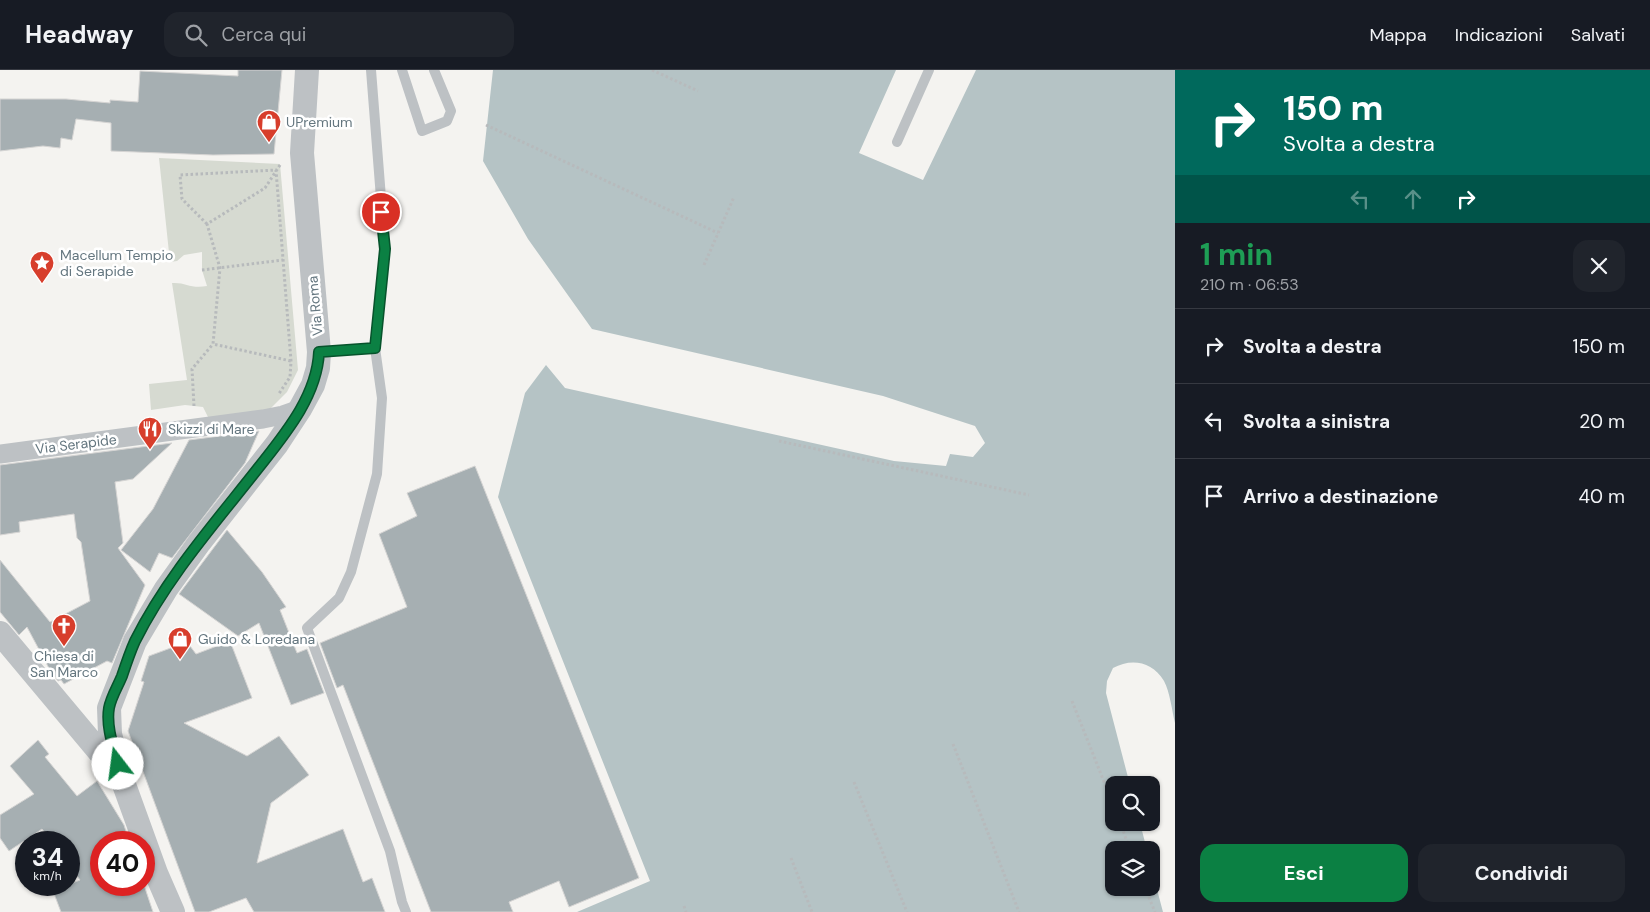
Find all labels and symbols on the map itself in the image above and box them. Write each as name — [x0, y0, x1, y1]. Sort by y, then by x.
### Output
shop icon: UPremium — [256, 109, 282, 143]
place label: UPremium — [286, 113, 353, 131]
pin — [360, 191, 402, 233]
place label: Macellum Tempio di Serapide — [60, 246, 173, 280]
place icon: Macellum Tempio di Serapide — [29, 250, 55, 284]
street label: Via Roma — [303, 275, 327, 337]
restaurant icon: Skizzi di Mare — [137, 416, 163, 450]
place label: Skizzi di Mare — [168, 420, 255, 438]
street label: Via Serapide — [34, 430, 118, 458]
church icon: Chiesa di San Marco — [51, 613, 77, 647]
shop icon: Guido & Loredana — [167, 626, 193, 660]
place label: Guido & Loredana — [198, 630, 315, 648]
place label: Chiesa di San Marco — [30, 647, 98, 681]
position arrow — [91, 737, 143, 789]
speed limit sign: 40 — [90, 831, 155, 896]

